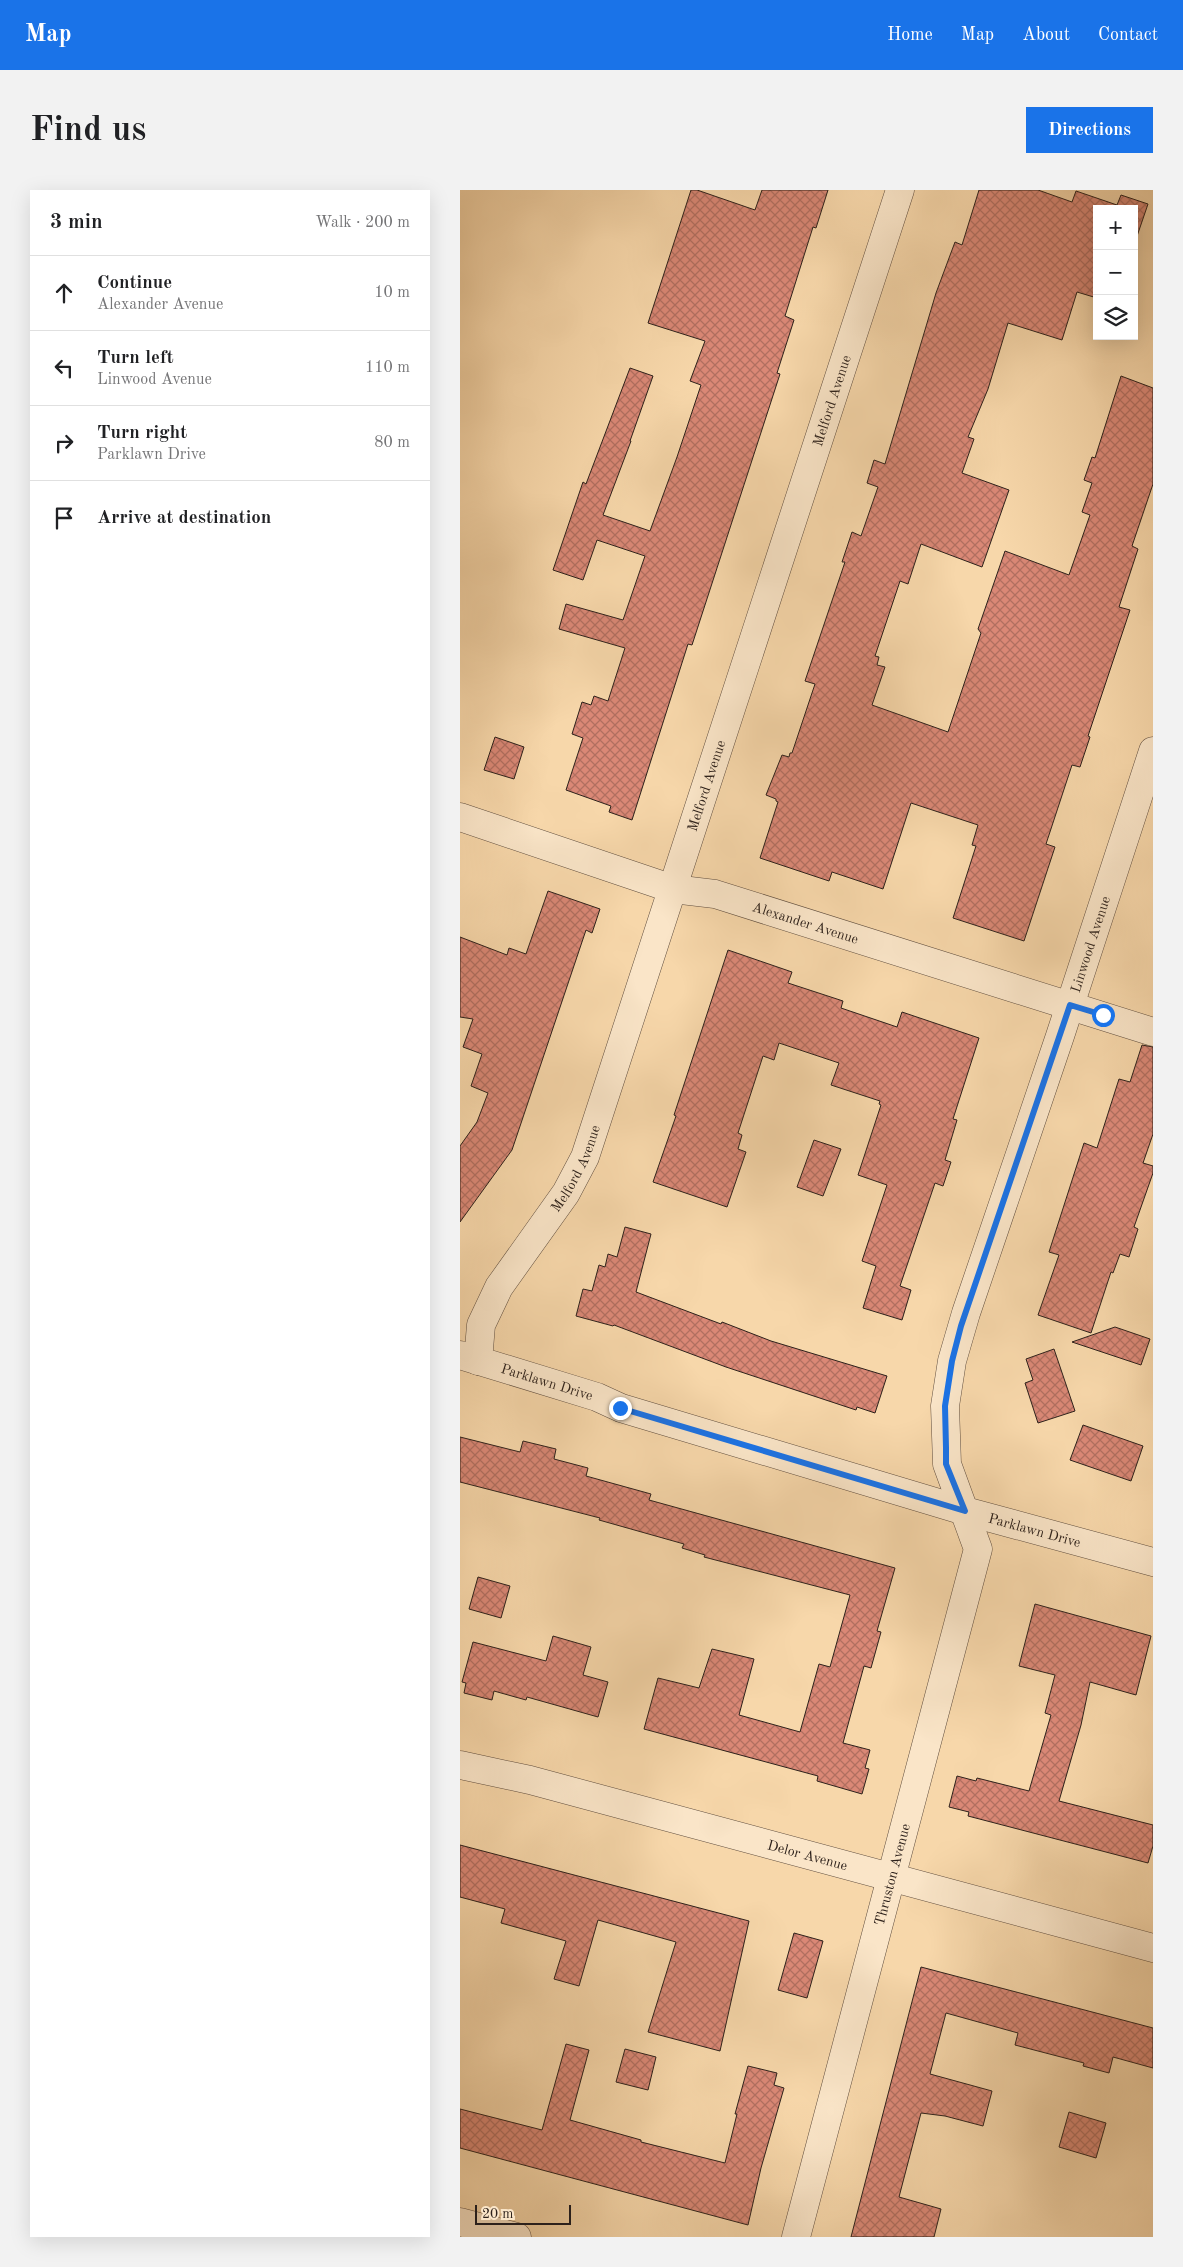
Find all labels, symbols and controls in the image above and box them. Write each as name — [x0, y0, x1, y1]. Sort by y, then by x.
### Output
text: Map — [25, 23, 72, 47]
text: Home — [887, 26, 933, 44]
text: Map — [961, 26, 994, 44]
text: About — [1022, 26, 1070, 44]
text: Contact — [1098, 26, 1158, 44]
button: Directions — [1026, 107, 1153, 153]
text: Find us — [30, 113, 146, 148]
map controls — [1093, 205, 1138, 340]
button: + — [1093, 205, 1138, 250]
text: 3 min — [50, 212, 103, 233]
text: Walk · 200 m — [315, 215, 410, 231]
button: − — [1093, 250, 1138, 295]
text: Continue — [97, 274, 172, 293]
icon: ahead — [50, 279, 78, 307]
text: 10 m — [374, 285, 410, 301]
button: layers — [1093, 295, 1138, 340]
text: Alexander Avenue — [97, 297, 223, 313]
text: Turn left — [97, 349, 174, 368]
street label: Melford Avenue — [811, 353, 854, 448]
icon: left — [50, 354, 78, 382]
text: 110 m — [365, 360, 410, 376]
text: Linwood Avenue — [97, 372, 212, 388]
text: Turn right — [97, 424, 187, 443]
icon: right — [50, 429, 78, 457]
text: 80 m — [374, 435, 410, 451]
text: Parklawn Drive — [97, 447, 206, 463]
icon: arrive — [50, 504, 78, 532]
text: Arrive at destination — [97, 509, 271, 528]
street label: Melford Avenue — [686, 738, 728, 833]
street label: Linwood Avenue — [1069, 894, 1113, 994]
street label: Alexander Avenue — [750, 900, 860, 947]
route start — [1092, 1004, 1115, 1027]
street label: Melford Avenue — [549, 1124, 603, 1215]
street label: Parklawn Drive — [499, 1362, 594, 1403]
route end — [609, 1397, 632, 1420]
street label: Parklawn Drive — [987, 1512, 1082, 1550]
street label: Thruston Avenue — [873, 1822, 913, 1927]
street label: Delor Avenue — [766, 1838, 849, 1873]
scale bar — [475, 2202, 571, 2225]
text: 20 m — [482, 2207, 513, 2221]

